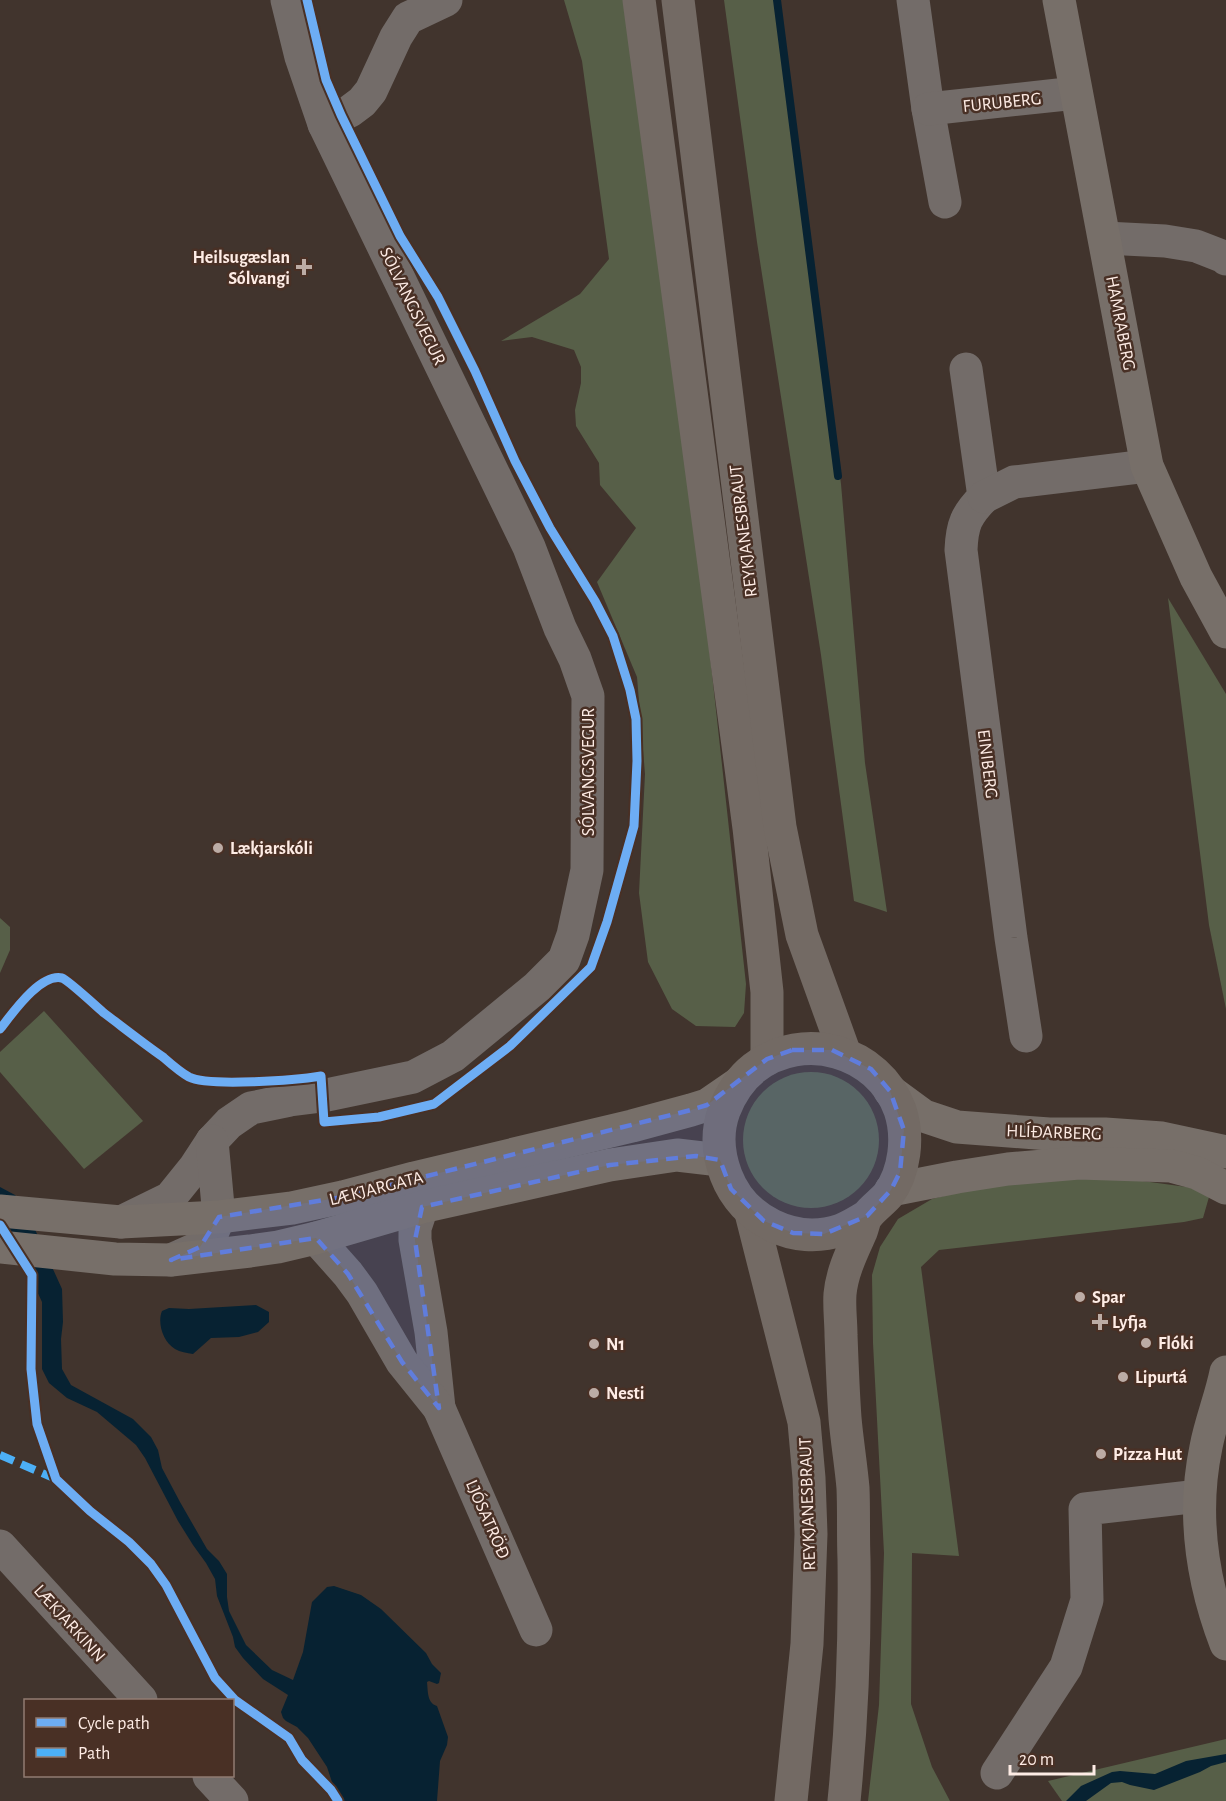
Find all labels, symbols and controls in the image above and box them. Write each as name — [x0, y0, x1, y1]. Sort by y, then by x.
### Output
street label: FURUBERG — [962, 90, 1042, 116]
street label: SÓLVANGSVEGUR — [376, 243, 451, 368]
place label: Heilsugæslan Sólvangi — [193, 249, 290, 288]
marker: Heilsugæslan Sólvangi — [295, 258, 313, 276]
street label: HAMRABERG — [1102, 274, 1138, 372]
street label: REYKJANESBRAUT — [727, 463, 761, 598]
street label: SÓLVANGSVEGUR — [577, 708, 598, 836]
street label: EINIBERG — [974, 728, 1000, 800]
place label: Lækjarskóli — [230, 840, 313, 858]
marker: Lækjarskóli — [211, 841, 225, 855]
street label: HLÍÐARBERG — [1006, 1119, 1102, 1144]
street label: LÆKJARGATA — [327, 1168, 426, 1209]
place label: Spar — [1092, 1289, 1126, 1307]
marker: Spar — [1073, 1290, 1087, 1304]
place label: Lyfja — [1112, 1314, 1147, 1332]
marker: Lyfja — [1093, 1315, 1107, 1329]
place label: Flóki — [1158, 1335, 1194, 1353]
place label: N1 — [606, 1336, 625, 1354]
marker: Flóki — [1139, 1336, 1153, 1350]
marker: N1 — [587, 1337, 601, 1351]
place label: Lipurtá — [1135, 1369, 1187, 1387]
marker: Lipurtá — [1116, 1370, 1130, 1384]
place label: Nesti — [606, 1385, 644, 1403]
marker: Nesti — [587, 1386, 601, 1400]
street label: REYKJANESBRAUT — [797, 1437, 819, 1571]
place label: Pizza Hut — [1113, 1446, 1182, 1464]
marker: Pizza Hut — [1094, 1447, 1108, 1461]
street label: LJÓSATRÖÐ — [462, 1476, 515, 1562]
street label: LÆKJARKINN — [30, 1582, 108, 1666]
legend — [24, 1699, 234, 1777]
text: Cycle path — [78, 1715, 150, 1733]
scale bar — [1010, 1738, 1094, 1776]
text: Path — [78, 1745, 110, 1763]
text: 20 m — [1019, 1751, 1054, 1769]

